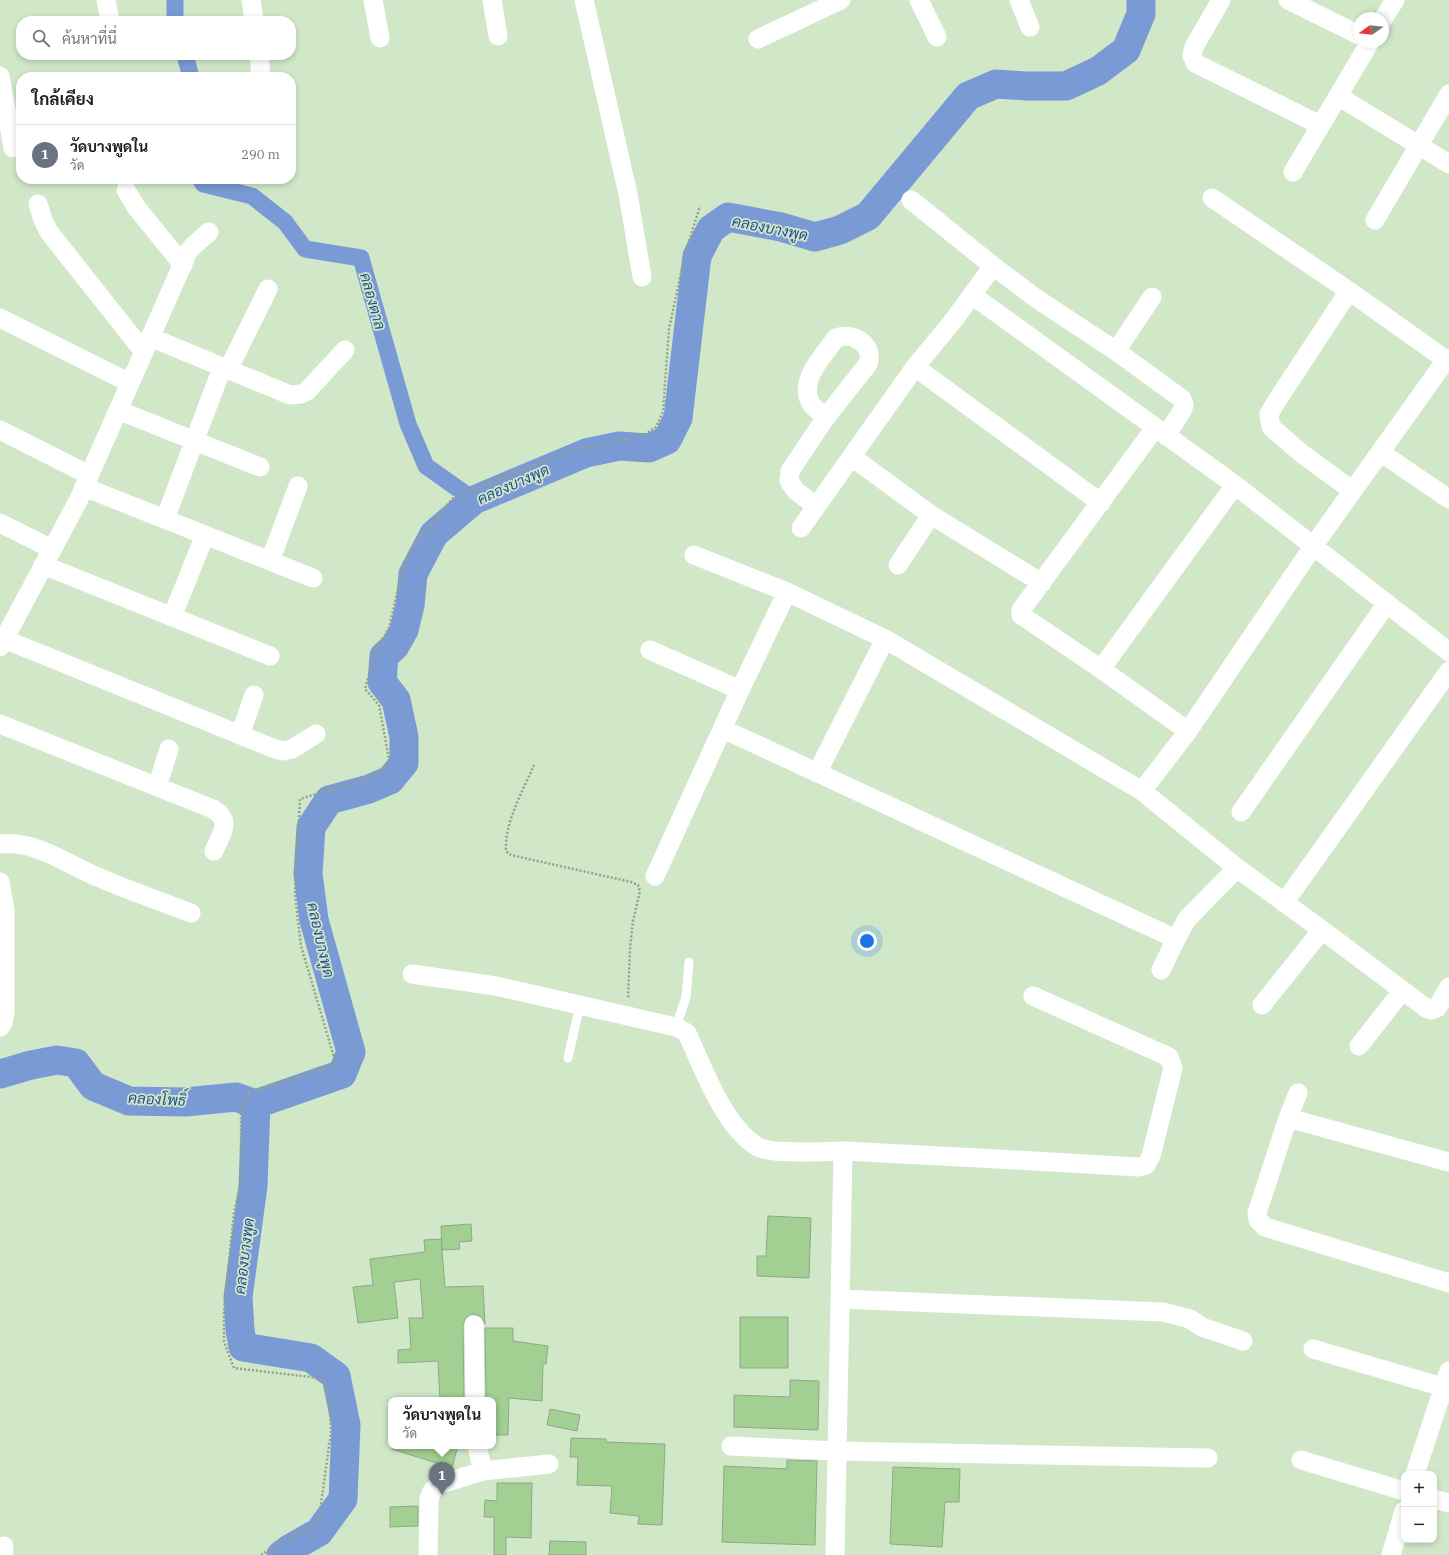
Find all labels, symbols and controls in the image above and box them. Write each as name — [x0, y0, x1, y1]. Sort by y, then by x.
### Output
north arrow — [1353, 12, 1389, 48]
search box — [16, 16, 296, 60]
icon: search — [30, 27, 52, 49]
text: ค้นหาที่นี่ — [62, 29, 117, 48]
text: ใกล้เคียง — [32, 88, 94, 110]
text: วัดบางพูดใน — [70, 137, 148, 156]
text: 1 — [41, 146, 49, 163]
text: 290 m — [241, 146, 280, 163]
text: วัด — [70, 157, 84, 174]
water label: คลองบางพูด — [730, 211, 810, 246]
water label: คลองตาล — [356, 270, 390, 332]
water label: คลองบางพูด — [474, 460, 552, 509]
water label: คลองบางพูด — [302, 900, 339, 980]
your location — [857, 931, 877, 951]
water label: คลองโพธิ์ — [128, 1083, 190, 1110]
water label: คลองบางพูด — [230, 1217, 259, 1295]
popup — [388, 1397, 496, 1449]
text: วัดบางพูดใน — [403, 1405, 481, 1424]
text: วัด — [403, 1425, 417, 1442]
pin: 1 — [429, 1462, 455, 1495]
map controls — [1401, 1471, 1437, 1543]
button: + — [1401, 1471, 1437, 1507]
button: − — [1401, 1507, 1437, 1543]

